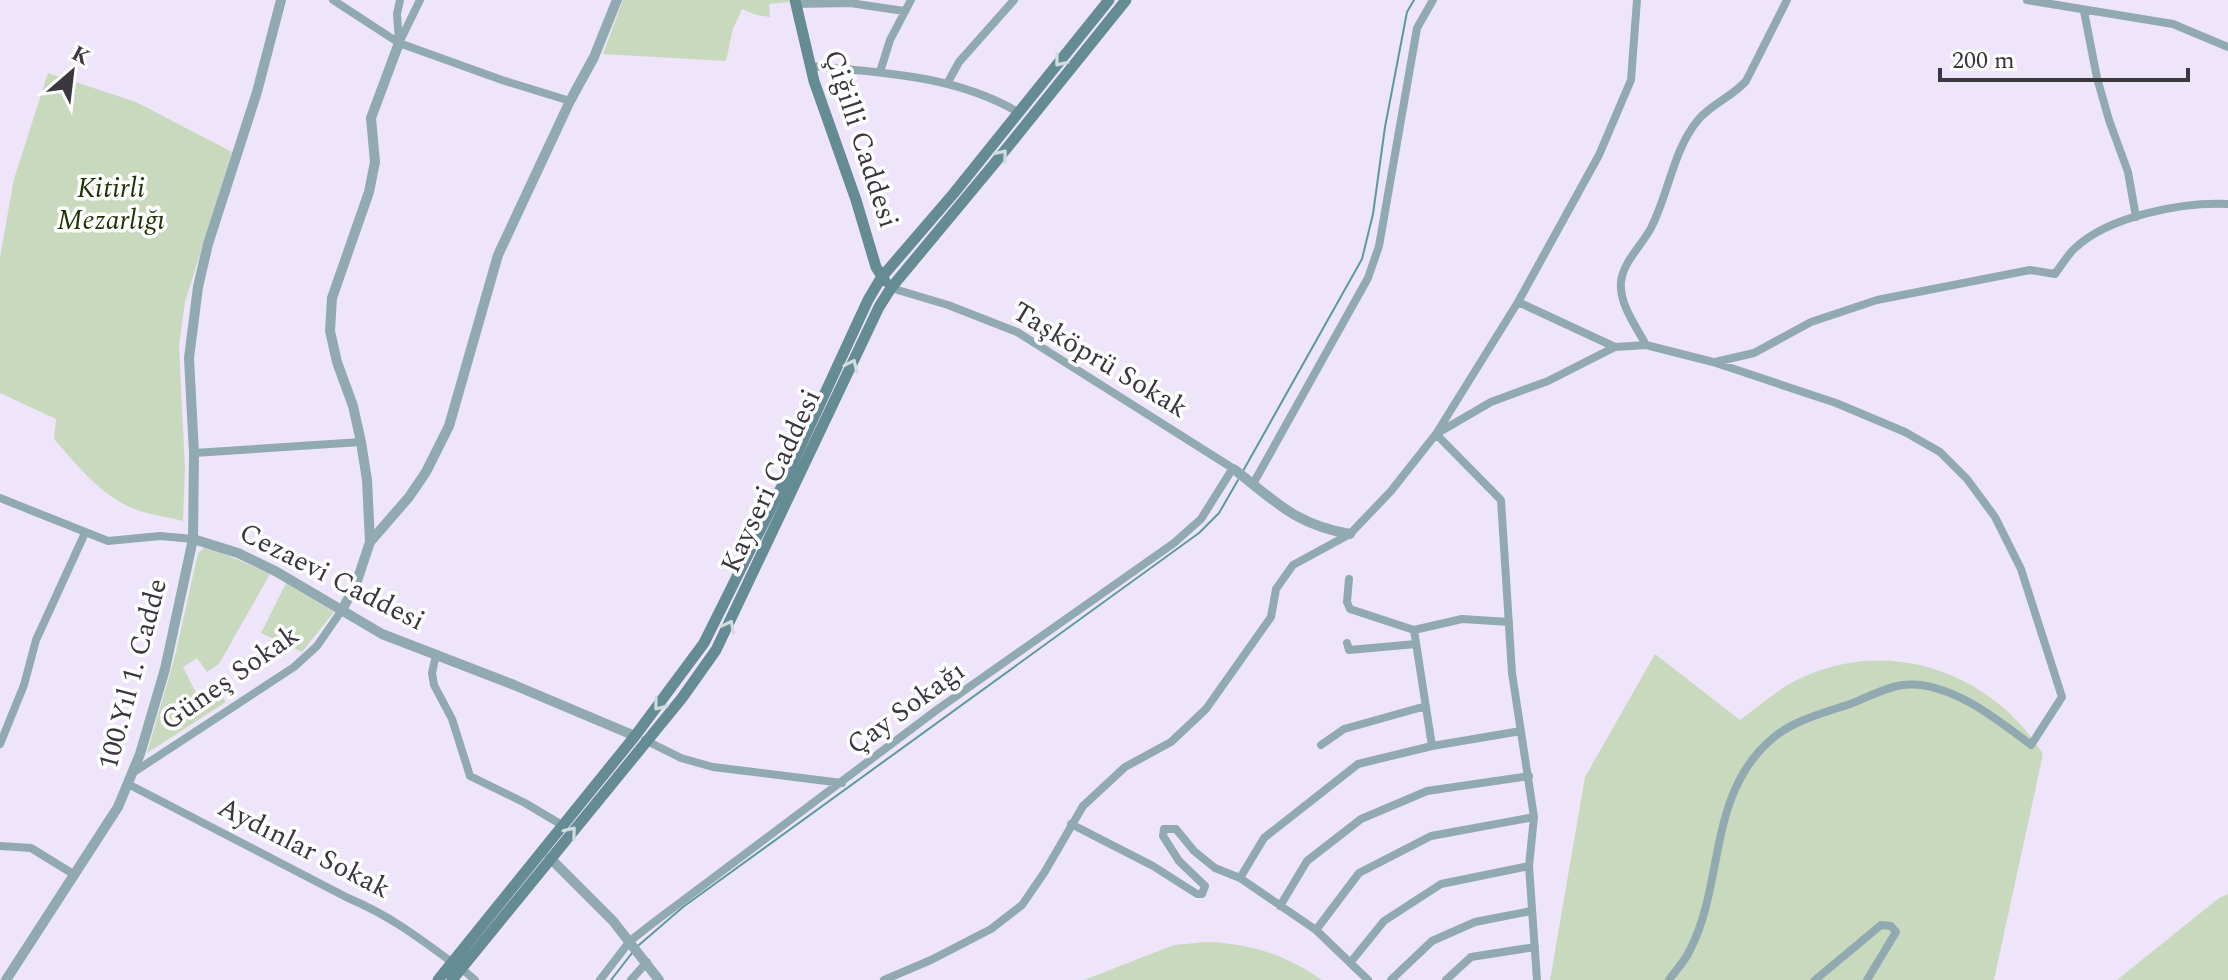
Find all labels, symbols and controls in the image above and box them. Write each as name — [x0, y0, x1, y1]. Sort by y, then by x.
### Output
north arrow — [32, 32, 112, 112]
scale bar — [1940, 32, 2188, 82]
text: K — [65, 37, 96, 74]
text: 200 m — [1952, 43, 2015, 79]
street label: Çiğilli Caddesi — [812, 44, 910, 234]
one-way arrow — [1055, 52, 1070, 66]
one-way arrow — [992, 149, 1006, 164]
park label: Kitirli Mezarlığı — [57, 167, 165, 242]
street label: Taşköprü Sokak — [1004, 290, 1196, 430]
one-way arrow — [842, 359, 858, 374]
street label: Kayseri Caddesi — [709, 382, 833, 580]
street label: Cezaevi Caddesi — [232, 512, 432, 642]
street label: 100.Yıl 1. Cadde — [87, 574, 179, 774]
street label: Güneş Sokak — [152, 614, 308, 742]
one-way arrow — [719, 619, 734, 634]
street label: Çay Sokağı — [838, 650, 974, 766]
one-way arrow — [655, 696, 669, 711]
street label: Aydınlar Sokak — [210, 786, 398, 910]
one-way arrow — [562, 826, 576, 841]

